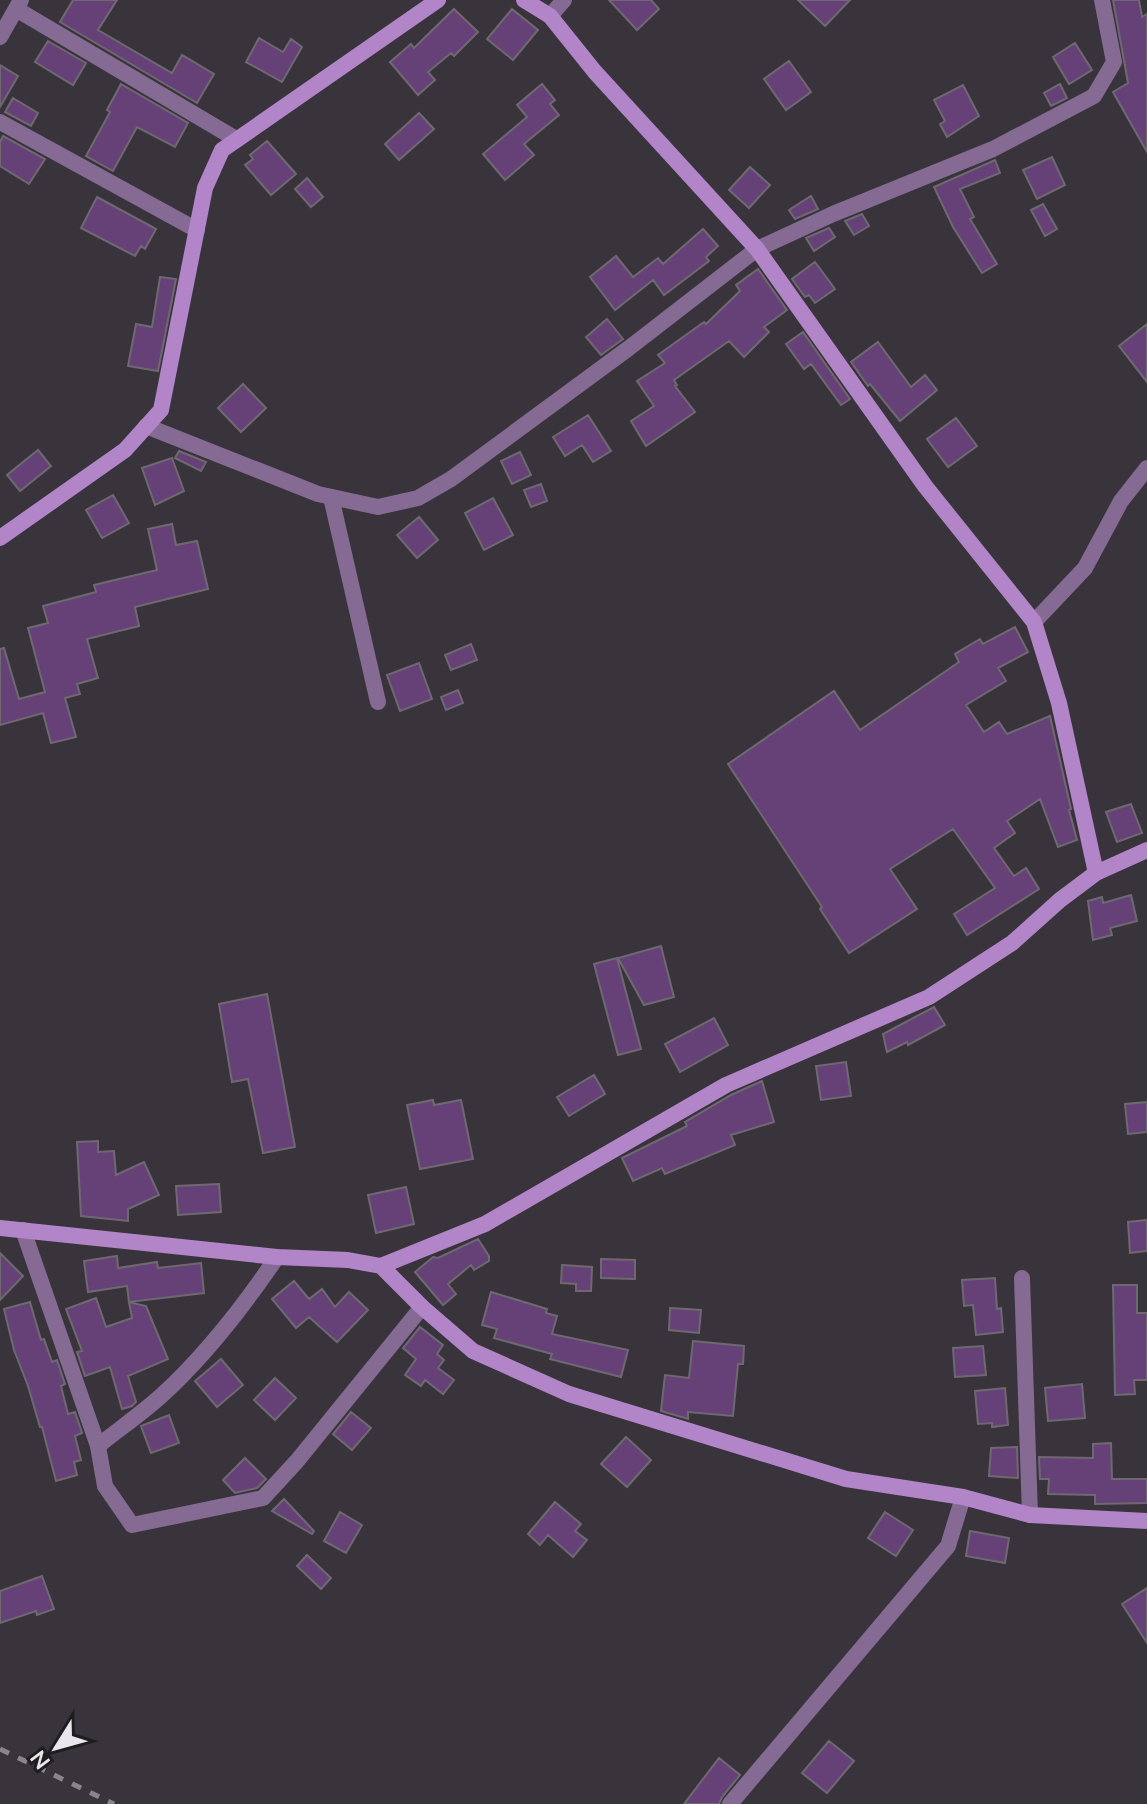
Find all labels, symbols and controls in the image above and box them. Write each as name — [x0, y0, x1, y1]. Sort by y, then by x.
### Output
north arrow — [16, 1708, 96, 1788]
text: N — [24, 1744, 58, 1775]

